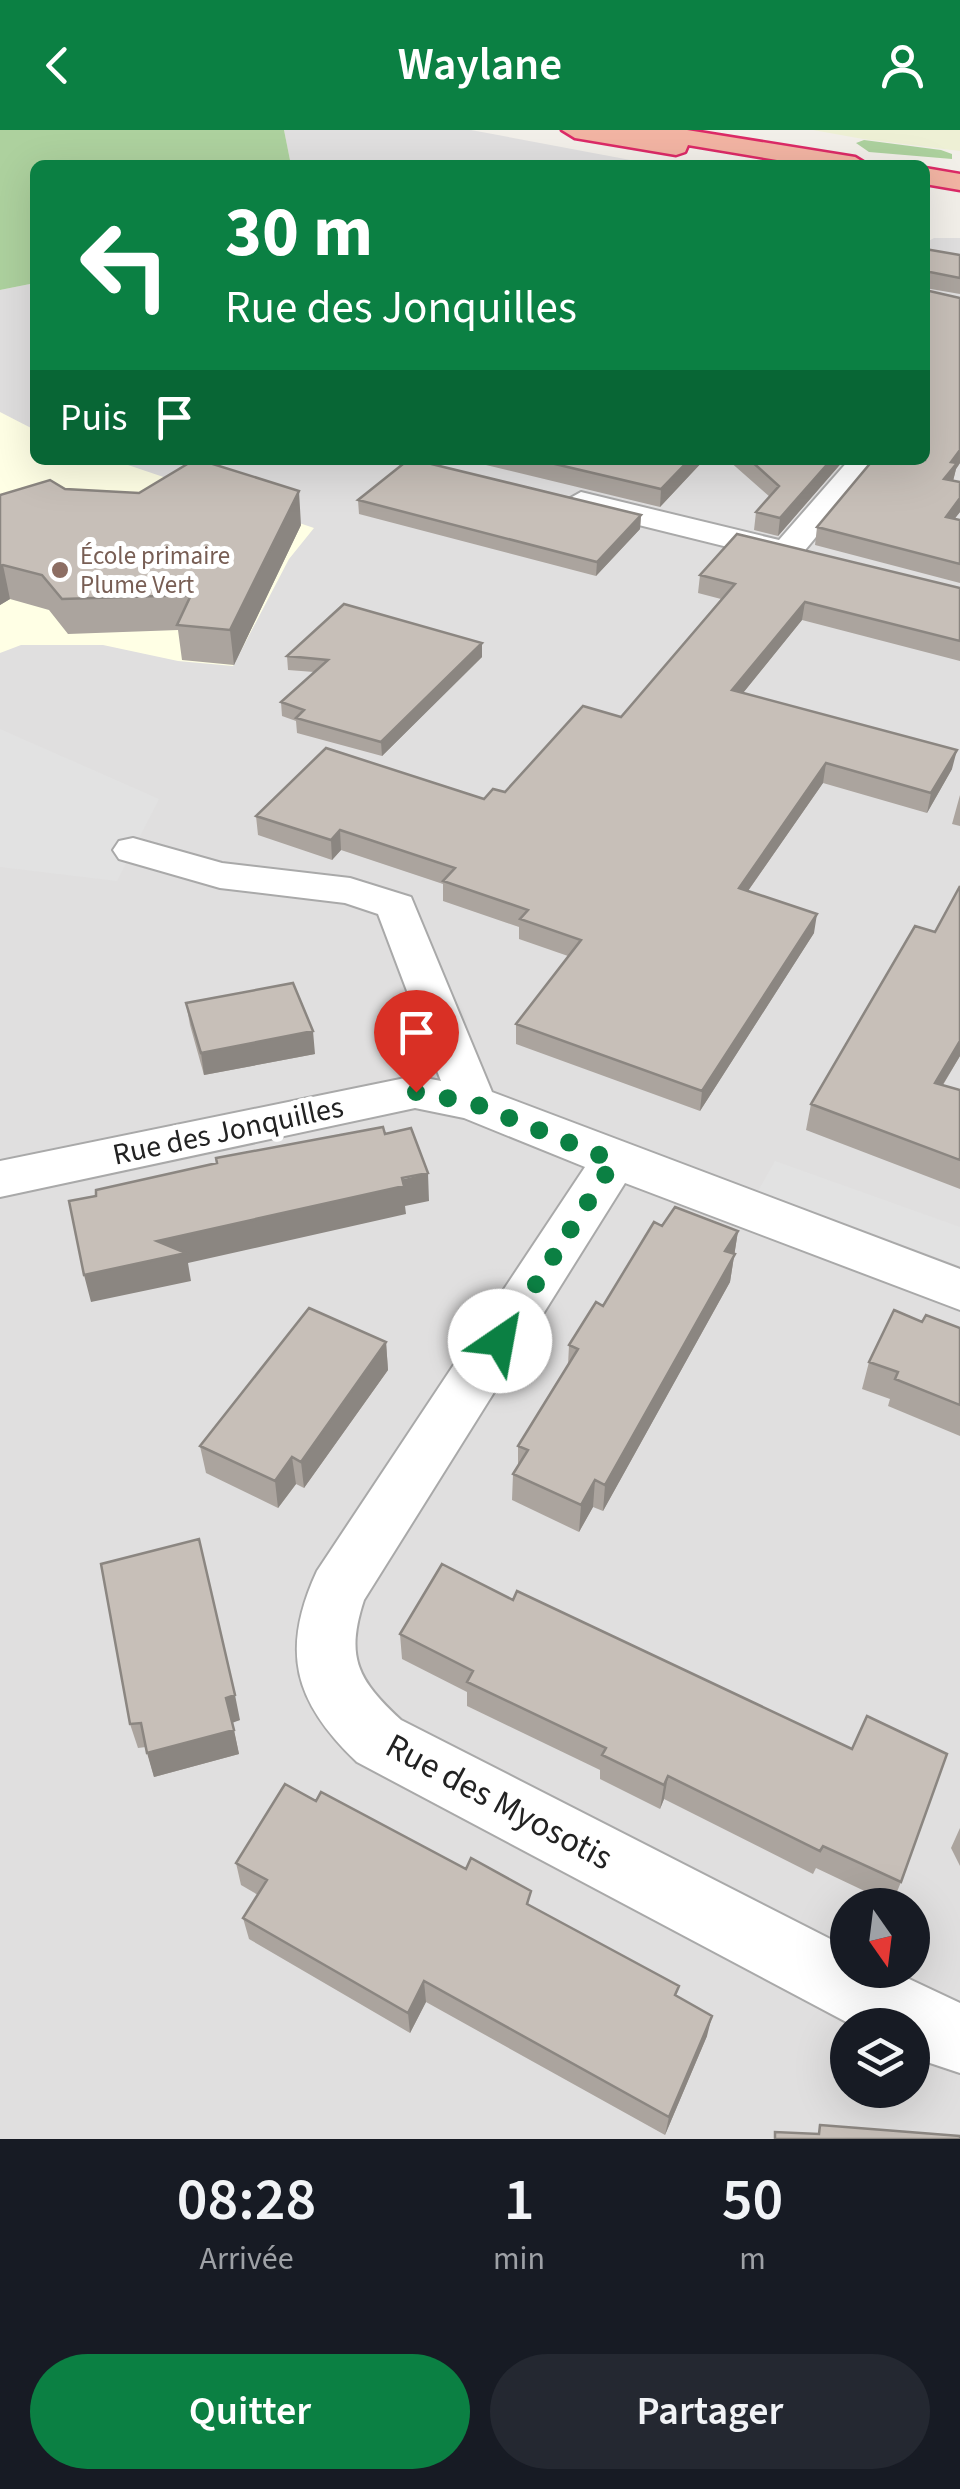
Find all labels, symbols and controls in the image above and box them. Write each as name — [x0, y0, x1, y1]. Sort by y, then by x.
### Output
text: Waylane — [398, 33, 562, 97]
icon: back — [30, 38, 85, 93]
icon: person — [875, 38, 930, 93]
text: 30 m — [225, 183, 373, 283]
icon: left — [60, 200, 190, 330]
text: Rue des Jonquilles — [225, 276, 577, 340]
icon: arrive — [147, 390, 202, 445]
text: Puis — [60, 391, 127, 445]
place label: École primaire Plume Vert — [80, 538, 230, 603]
marker: École primaire Plume Vert — [49, 559, 71, 581]
pin — [374, 990, 459, 1093]
icon: arrive — [389, 1005, 444, 1060]
street label: Rue des Jonquilles — [109, 1086, 347, 1176]
position arrow — [448, 1289, 552, 1393]
street label: Rue des Myosotis — [377, 1721, 621, 1883]
north arrow — [830, 1888, 930, 1988]
map controls — [830, 1888, 930, 2108]
button: layers — [830, 2008, 930, 2108]
text: 08:28 — [177, 2158, 316, 2243]
text: 1 — [504, 2158, 534, 2243]
text: 50 — [722, 2158, 783, 2243]
text: Arrivée — [200, 2236, 294, 2282]
text: min — [493, 2236, 545, 2282]
text: m — [739, 2236, 766, 2282]
button: Quitter — [30, 2354, 470, 2469]
button: Partager — [490, 2354, 930, 2469]

